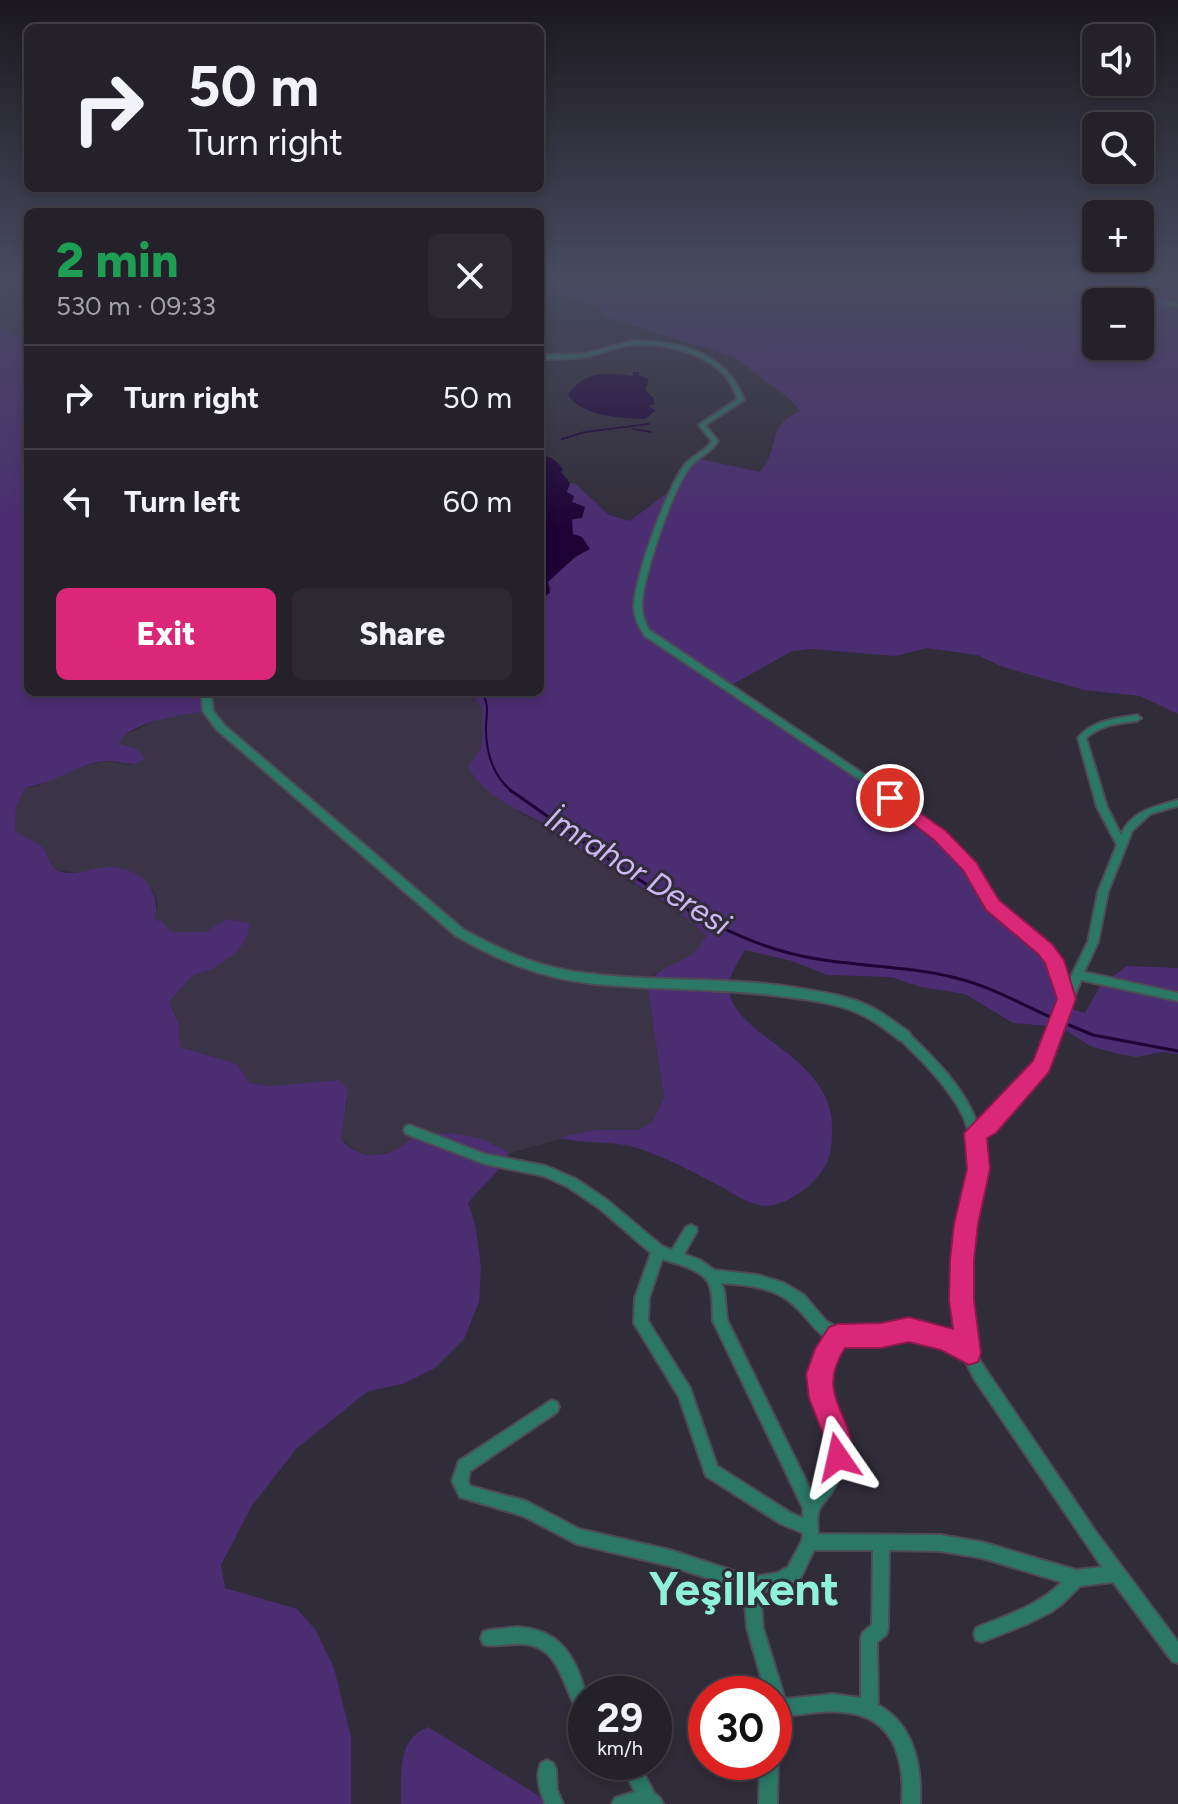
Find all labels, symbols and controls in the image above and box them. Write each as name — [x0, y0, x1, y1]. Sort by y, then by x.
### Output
map controls — [1082, 24, 1154, 360]
button: sound — [1082, 24, 1154, 96]
text: 50 m — [188, 53, 319, 120]
icon: right — [56, 56, 160, 160]
button: search — [1082, 112, 1154, 184]
text: Turn right — [188, 121, 343, 164]
button: + — [1082, 200, 1154, 272]
text: 2 min — [56, 231, 179, 289]
button: close — [428, 234, 512, 318]
button: − — [1082, 288, 1154, 360]
text: 530 m · 09:33 — [56, 290, 216, 322]
icon: right — [56, 375, 100, 419]
text: Turn right — [124, 379, 259, 416]
text: 50 m — [443, 379, 512, 416]
icon: left — [56, 479, 100, 523]
text: Turn left — [124, 483, 241, 520]
text: 60 m — [443, 483, 512, 520]
button: Exit — [56, 588, 276, 680]
button: Share — [292, 588, 512, 680]
pin — [856, 764, 924, 832]
icon: arrive — [868, 776, 912, 820]
water label: İmrahor Deresi — [538, 799, 738, 943]
position arrow — [796, 1415, 880, 1499]
district label: Yeşilkent — [649, 1561, 839, 1617]
speed limit sign: 30 — [688, 1676, 792, 1780]
text: 29 — [597, 1694, 643, 1742]
text: km/h — [597, 1736, 643, 1760]

